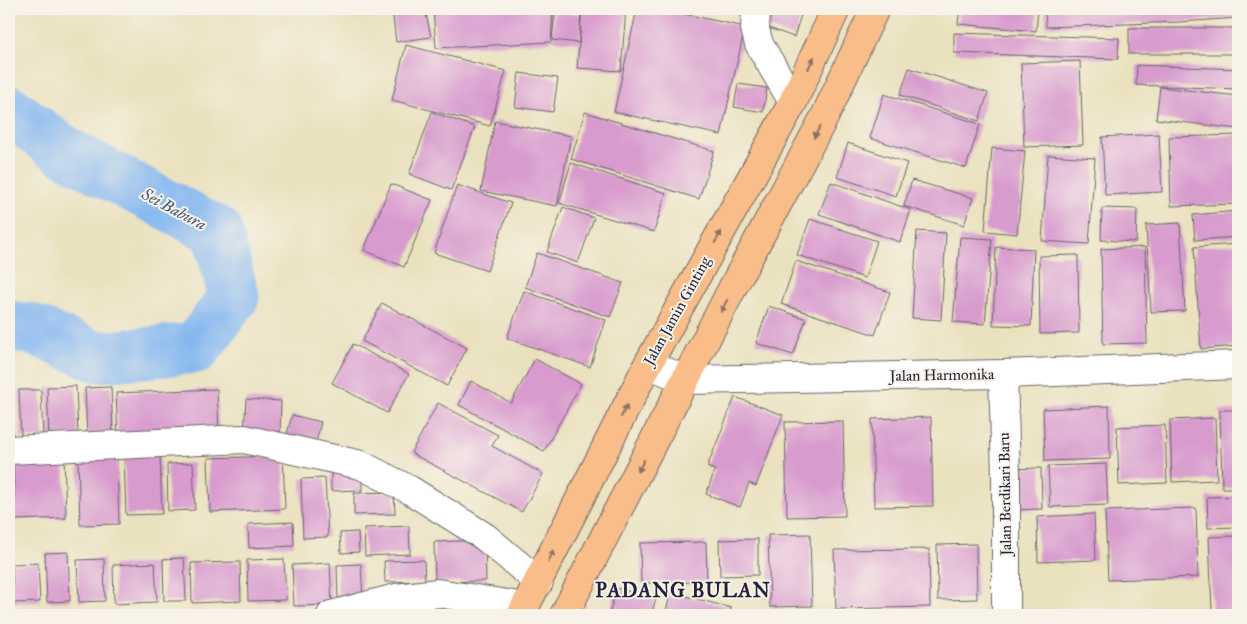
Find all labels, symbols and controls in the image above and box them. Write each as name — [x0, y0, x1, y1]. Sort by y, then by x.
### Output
one-way arrow — [807, 56, 815, 70]
one-way arrow — [812, 125, 821, 138]
water label: Sei Babura — [138, 184, 210, 234]
one-way arrow — [714, 230, 722, 245]
street label: Jalan Jamin Ginting — [639, 253, 716, 371]
one-way arrow — [720, 299, 728, 313]
street label: Jalan Harmonika — [888, 365, 995, 386]
one-way arrow — [620, 404, 628, 418]
street label: Jalan Berdikari Baru — [995, 432, 1016, 558]
one-way arrow — [637, 459, 645, 473]
one-way arrow — [547, 549, 555, 563]
district label: PADANG BULAN — [595, 578, 771, 602]

